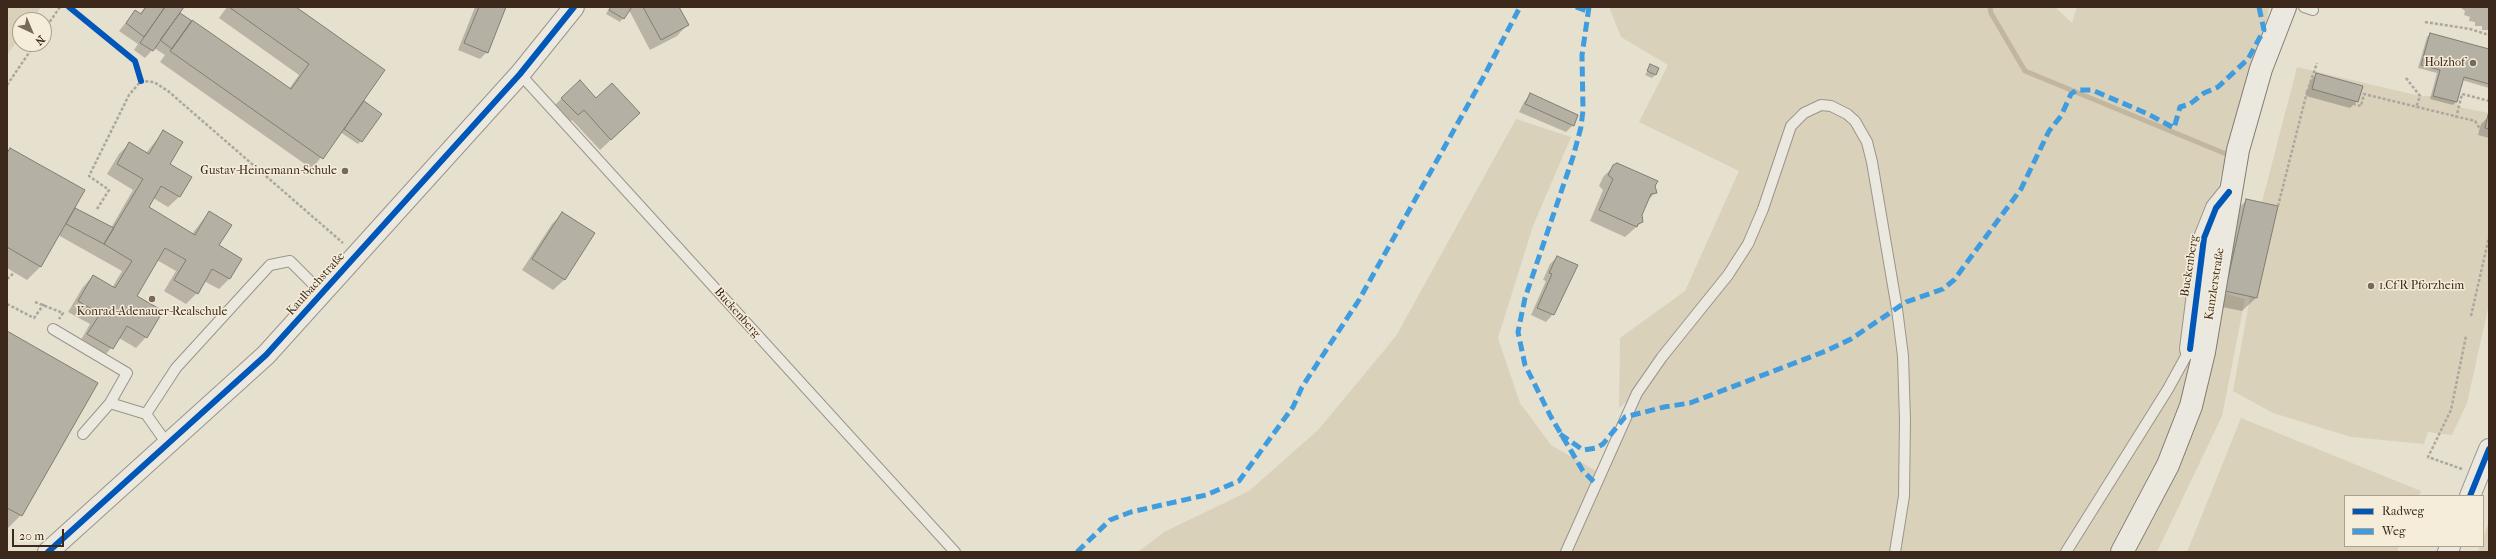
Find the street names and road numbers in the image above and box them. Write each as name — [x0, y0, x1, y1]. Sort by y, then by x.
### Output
street label: Buckenberg — [2178, 234, 2202, 298]
street label: Kanzlerstraße — [2202, 247, 2228, 321]
street label: Kaulbachstraße — [284, 249, 348, 319]
street label: Buckenberg — [711, 285, 763, 341]

